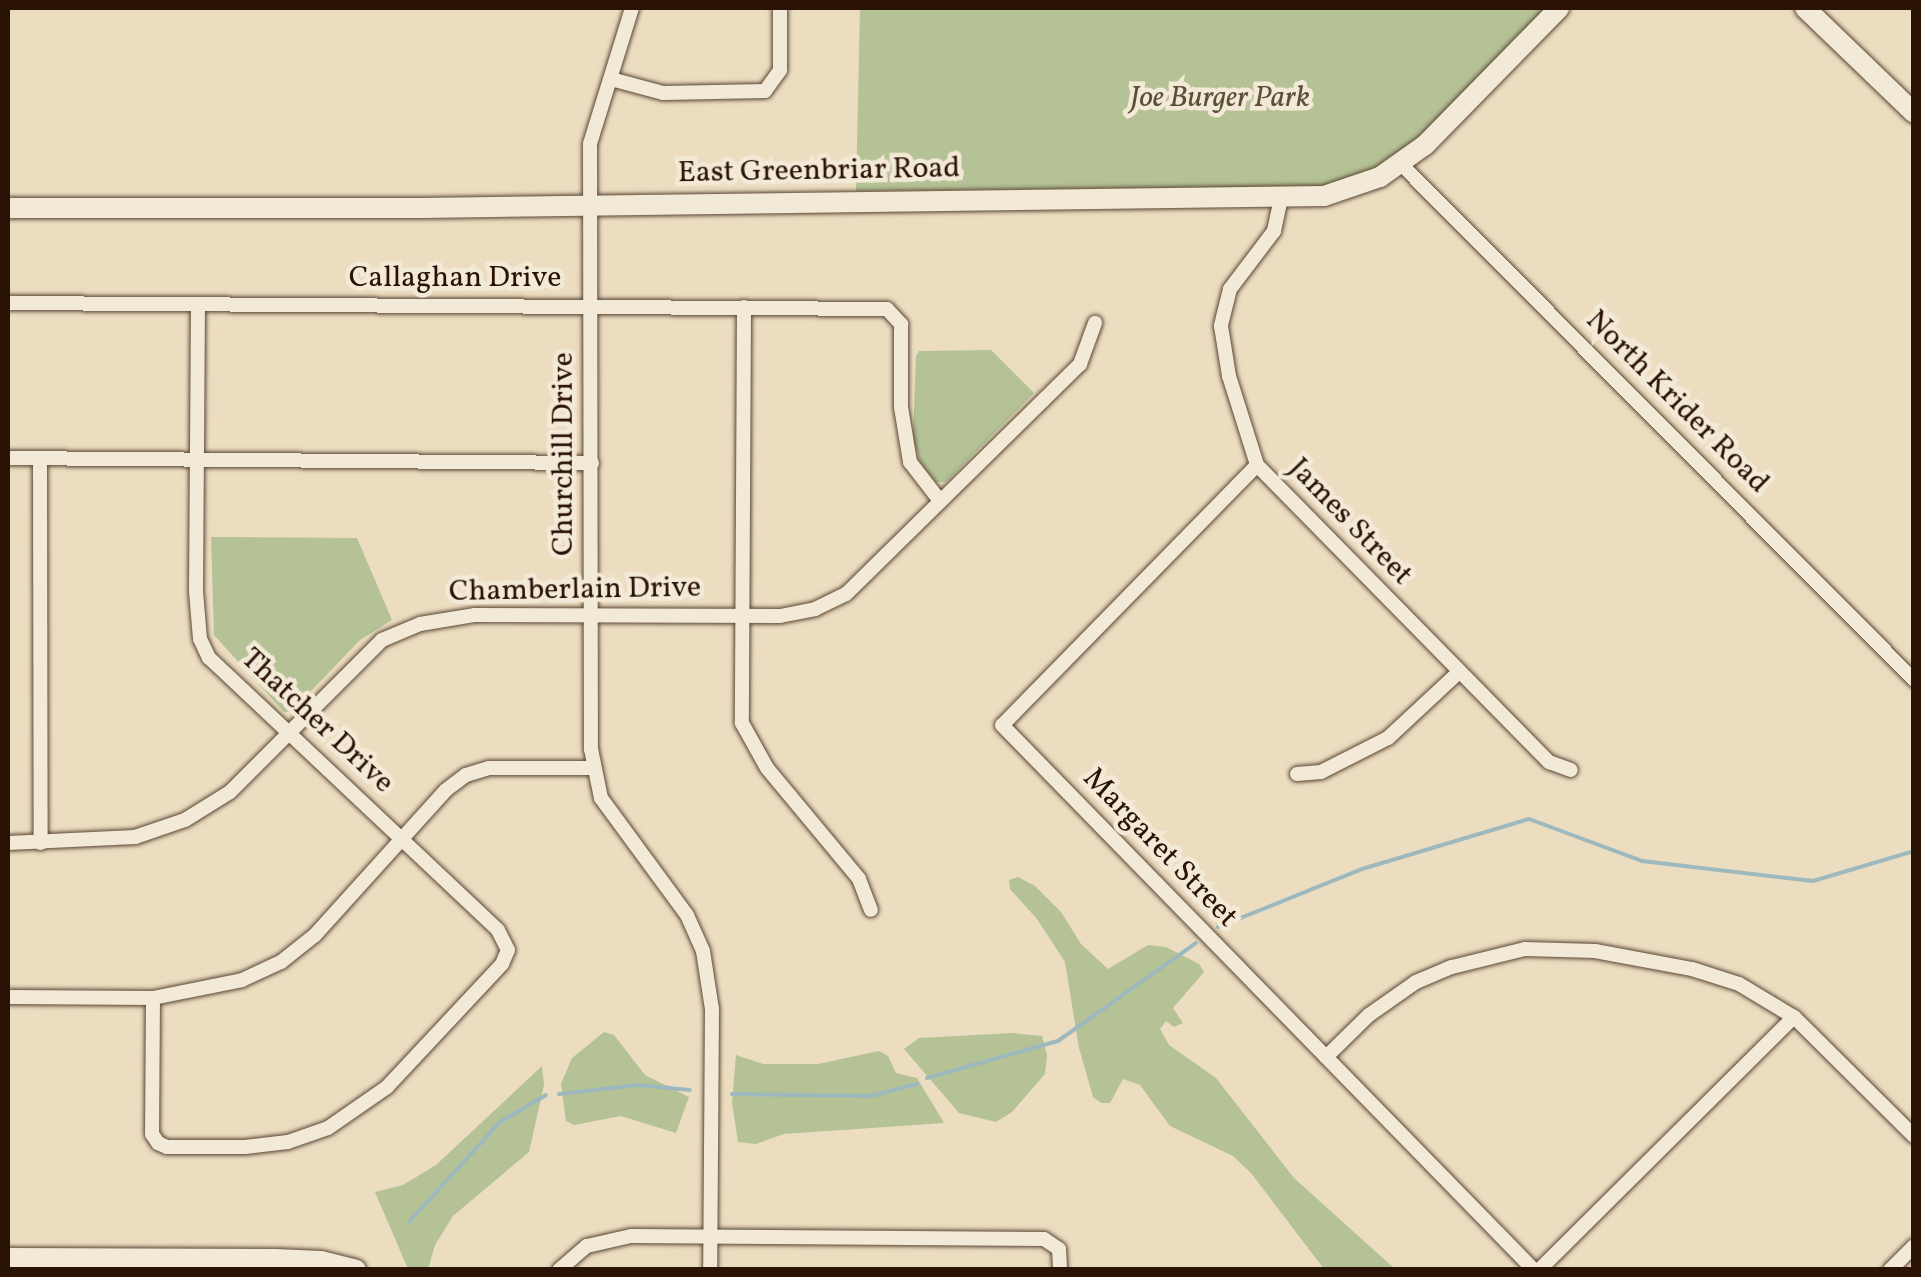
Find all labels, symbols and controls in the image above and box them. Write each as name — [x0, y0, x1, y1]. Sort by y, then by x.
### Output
park label: Joe Burger Park — [1130, 80, 1310, 116]
street label: East Greenbriar Road — [677, 151, 961, 191]
street label: Callaghan Drive — [349, 260, 561, 296]
street label: North Krider Road — [1578, 303, 1776, 501]
street label: Churchill Drive — [546, 352, 582, 556]
street label: James Street — [1280, 451, 1420, 593]
street label: Chamberlain Drive — [449, 570, 701, 610]
street label: Thatcher Drive — [233, 641, 401, 801]
street label: Margaret Street — [1075, 761, 1245, 935]

